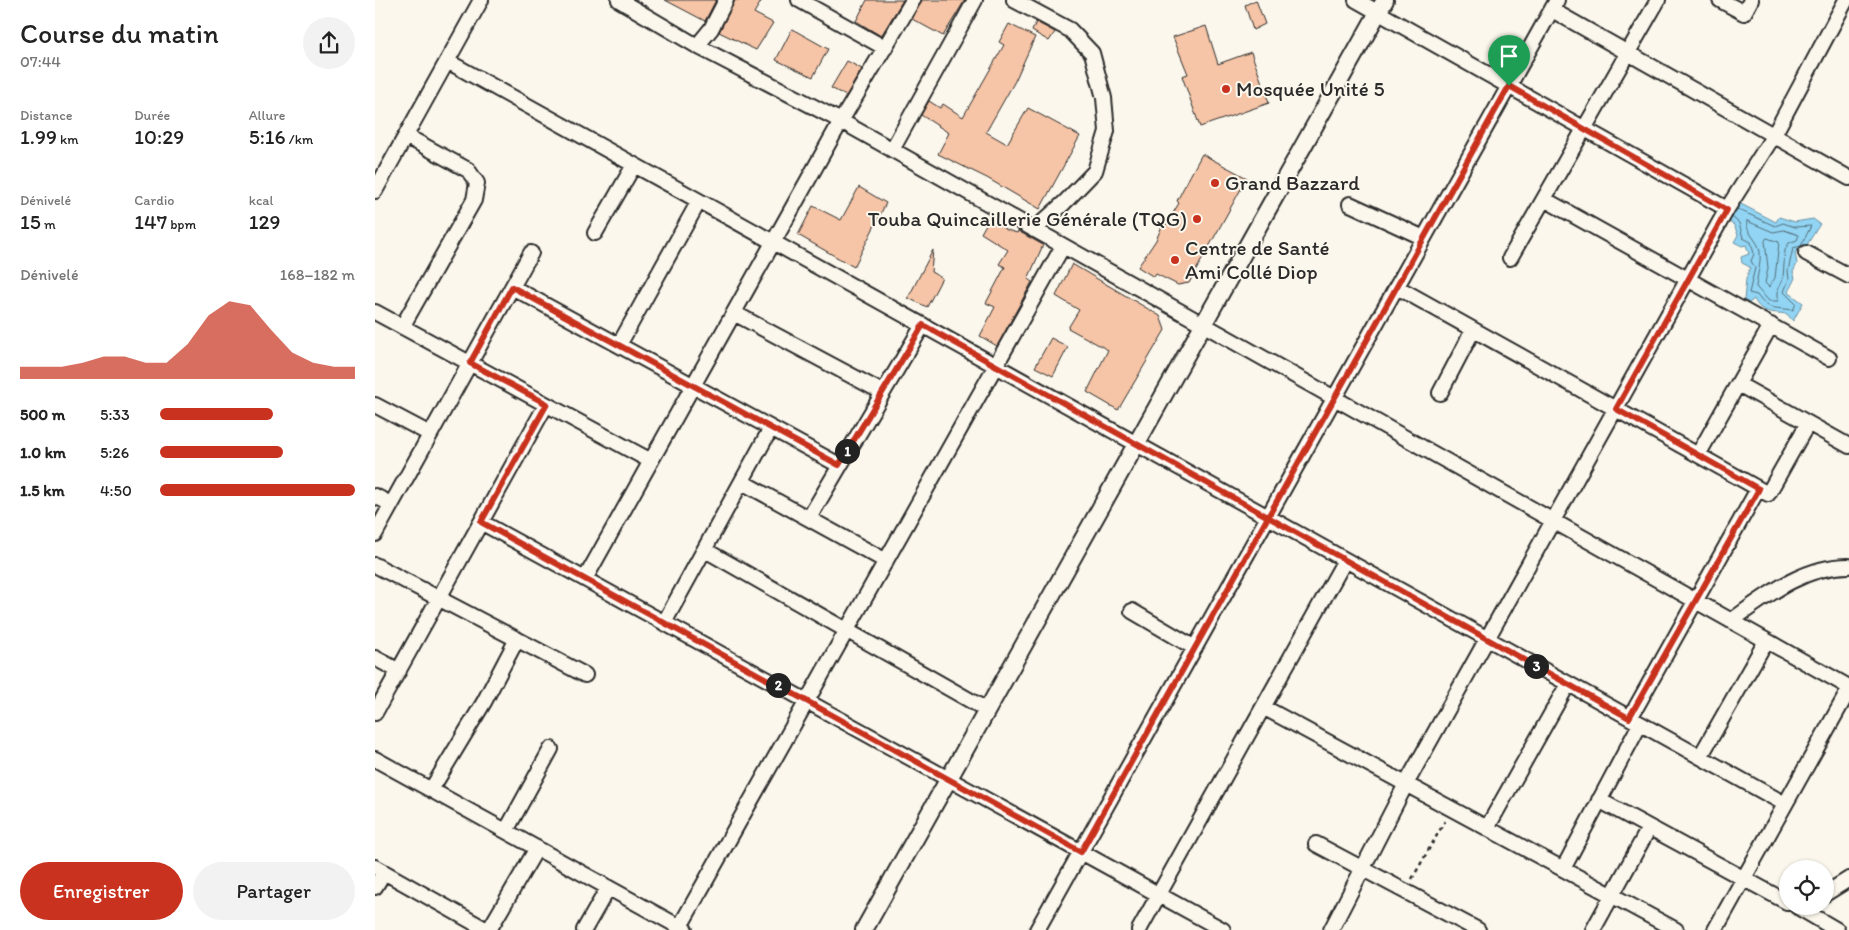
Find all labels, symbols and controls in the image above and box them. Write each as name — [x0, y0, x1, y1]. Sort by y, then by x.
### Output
text: Course du matin — [20, 16, 219, 50]
button: share — [303, 17, 355, 69]
pin — [1488, 35, 1530, 86]
icon: arrive — [1495, 42, 1523, 70]
text: 07:44 — [20, 52, 61, 71]
place label: Mosquée Unité 5 — [1236, 76, 1385, 101]
marker: Mosquée Unité 5 — [1220, 83, 1232, 95]
text: Distance — [20, 107, 72, 124]
text: Durée — [134, 107, 170, 124]
text: Allure — [249, 107, 286, 124]
text: 1.99 — [20, 124, 57, 149]
text: 10:29 — [134, 124, 184, 149]
text: 5:16 — [249, 124, 286, 149]
text: km — [57, 131, 79, 148]
text: /km — [286, 131, 313, 148]
place label: Grand Bazzard — [1225, 170, 1360, 195]
marker: Grand Bazzard — [1209, 177, 1221, 189]
text: Dénivelé — [20, 192, 71, 209]
text: Cardio — [134, 192, 174, 209]
text: kcal — [249, 192, 274, 209]
place label: Touba Quincaillerie Générale (TQG) — [868, 206, 1187, 231]
text: 15 — [20, 209, 41, 234]
text: 147 — [134, 209, 167, 234]
text: 129 — [249, 209, 280, 234]
marker: Touba Quincaillerie Générale (TQG) — [1191, 213, 1203, 225]
text: m — [41, 216, 56, 233]
text: bpm — [167, 216, 196, 233]
place label: Centre de Santé Ami Collé Diop — [1185, 235, 1330, 284]
marker: Centre de Santé Ami Collé Diop — [1169, 254, 1181, 266]
text: Dénivelé — [20, 265, 79, 284]
text: 168–182 m — [280, 265, 355, 284]
text: 500 m — [20, 405, 65, 424]
text: 5:33 — [100, 405, 130, 424]
pin: 1 — [835, 438, 859, 464]
text: 1.0 km — [20, 443, 66, 462]
text: 5:26 — [100, 443, 129, 462]
text: 1 — [844, 443, 851, 460]
text: 1.5 km — [20, 481, 65, 500]
text: 4:50 — [100, 481, 132, 500]
pin: 3 — [1523, 654, 1549, 678]
text: 3 — [1533, 658, 1540, 675]
pin: 2 — [765, 672, 791, 698]
text: 2 — [775, 677, 782, 694]
map controls — [1779, 860, 1834, 915]
button: locate — [1779, 860, 1834, 915]
button: Enregistrer — [20, 862, 183, 920]
button: Partager — [193, 862, 355, 920]

